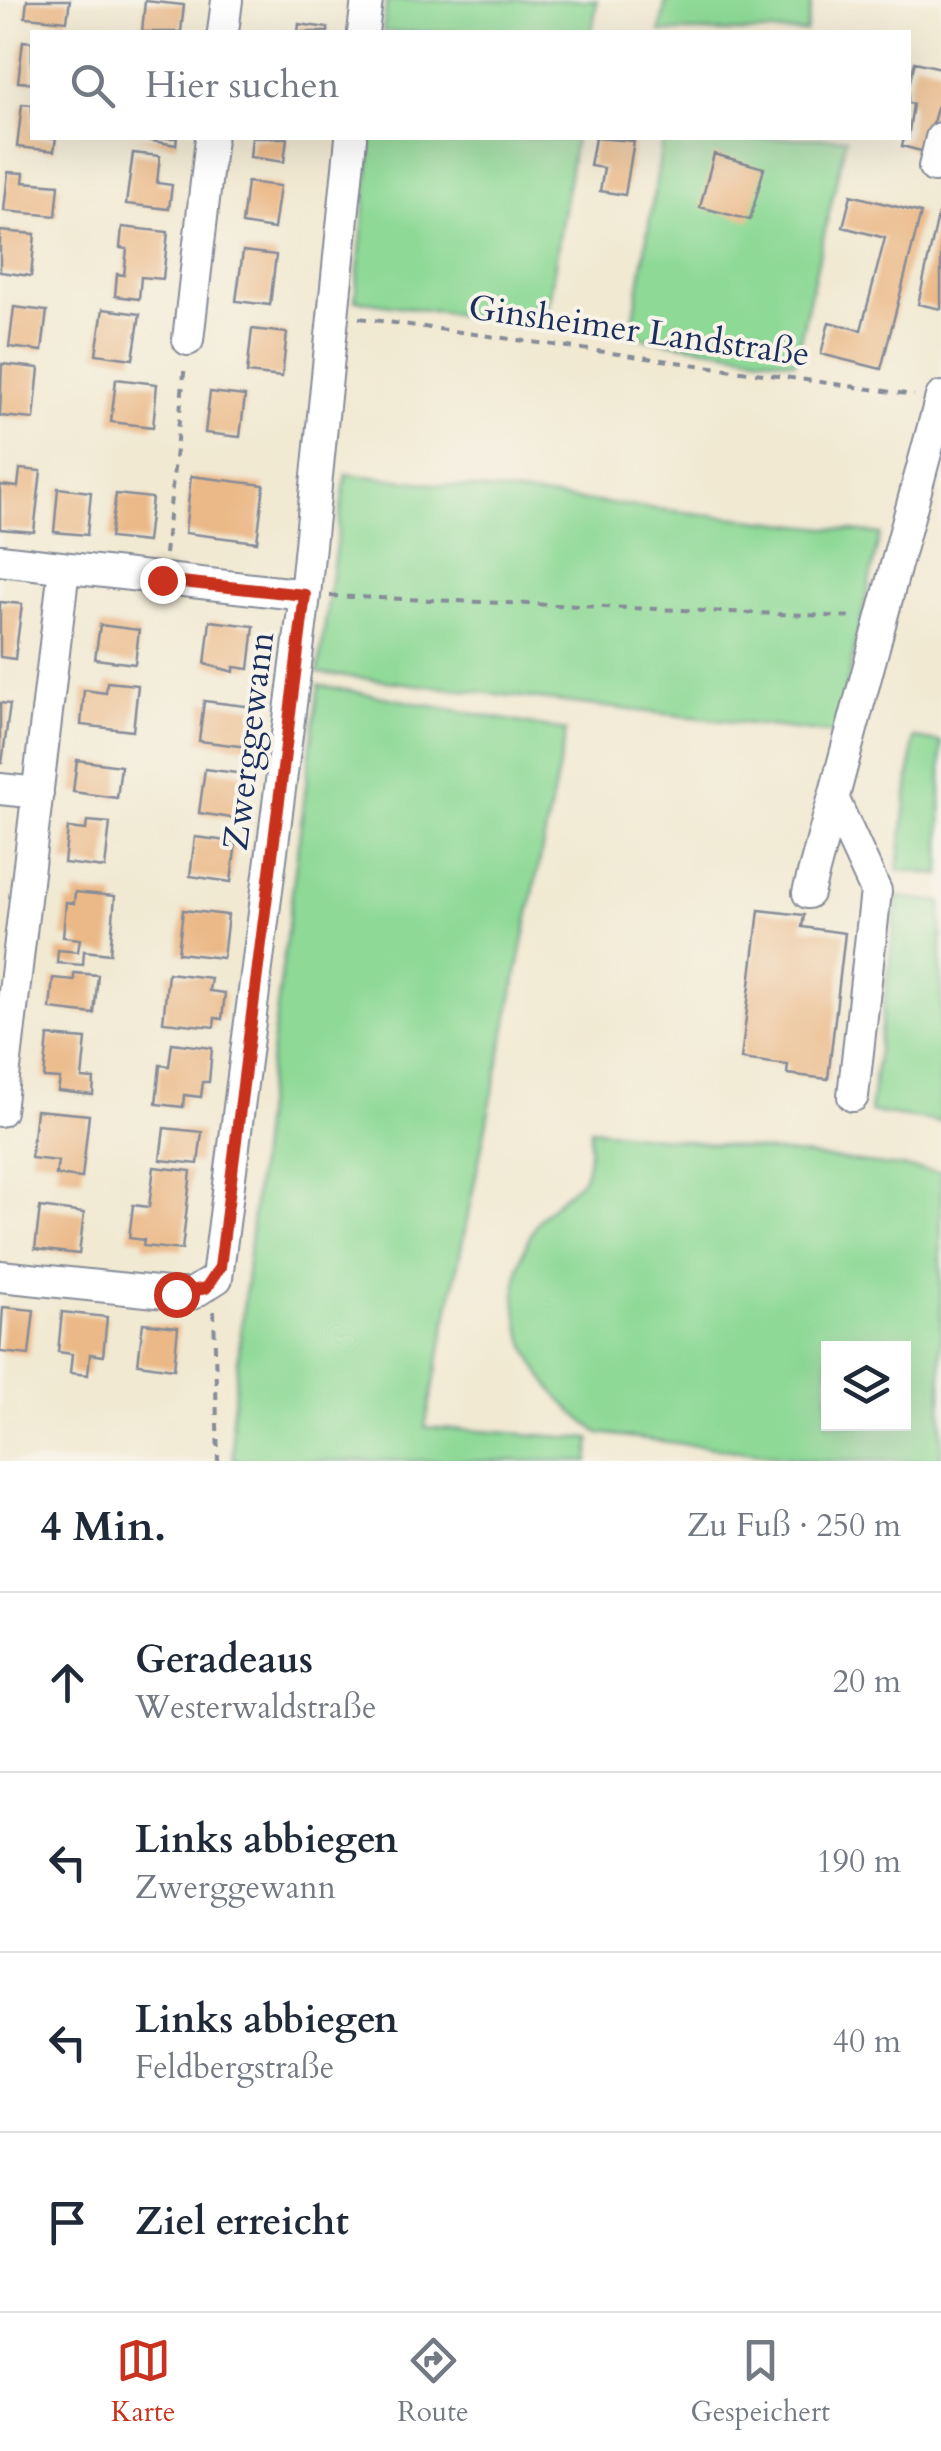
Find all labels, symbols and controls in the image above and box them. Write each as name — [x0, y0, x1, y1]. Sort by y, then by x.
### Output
search box — [30, 30, 911, 140]
icon: search — [65, 58, 120, 113]
text: Hier suchen — [145, 59, 339, 111]
street label: Ginsheimer Landstraße — [465, 283, 813, 379]
route end — [140, 558, 186, 604]
street label: Zwerggewann — [212, 629, 286, 853]
route start — [154, 1272, 200, 1318]
map controls — [821, 1341, 911, 1431]
button: layers — [821, 1341, 911, 1431]
text: 4 Min. — [40, 1498, 166, 1555]
text: Zu Fuß · 250 m — [687, 1504, 901, 1548]
text: Geradeaus — [135, 1634, 313, 1686]
icon: ahead — [40, 1655, 95, 1710]
text: 20 m — [833, 1660, 901, 1704]
text: Westerwaldstraße — [135, 1686, 376, 1730]
text: Links abbiegen — [135, 1814, 398, 1866]
icon: left — [40, 1835, 95, 1890]
text: 190 m — [816, 1840, 901, 1884]
text: Zwerggewann — [135, 1866, 336, 1910]
text: Links abbiegen — [135, 1994, 398, 2046]
icon: left — [40, 2015, 95, 2070]
text: 40 m — [833, 2020, 901, 2064]
text: Feldbergstraße — [135, 2046, 334, 2090]
icon: arrive — [40, 2195, 95, 2250]
text: Ziel erreicht — [135, 2196, 349, 2248]
tab: Karte — [111, 2333, 176, 2431]
tab: Route — [397, 2333, 469, 2431]
tab: Gespeichert — [690, 2333, 830, 2431]

